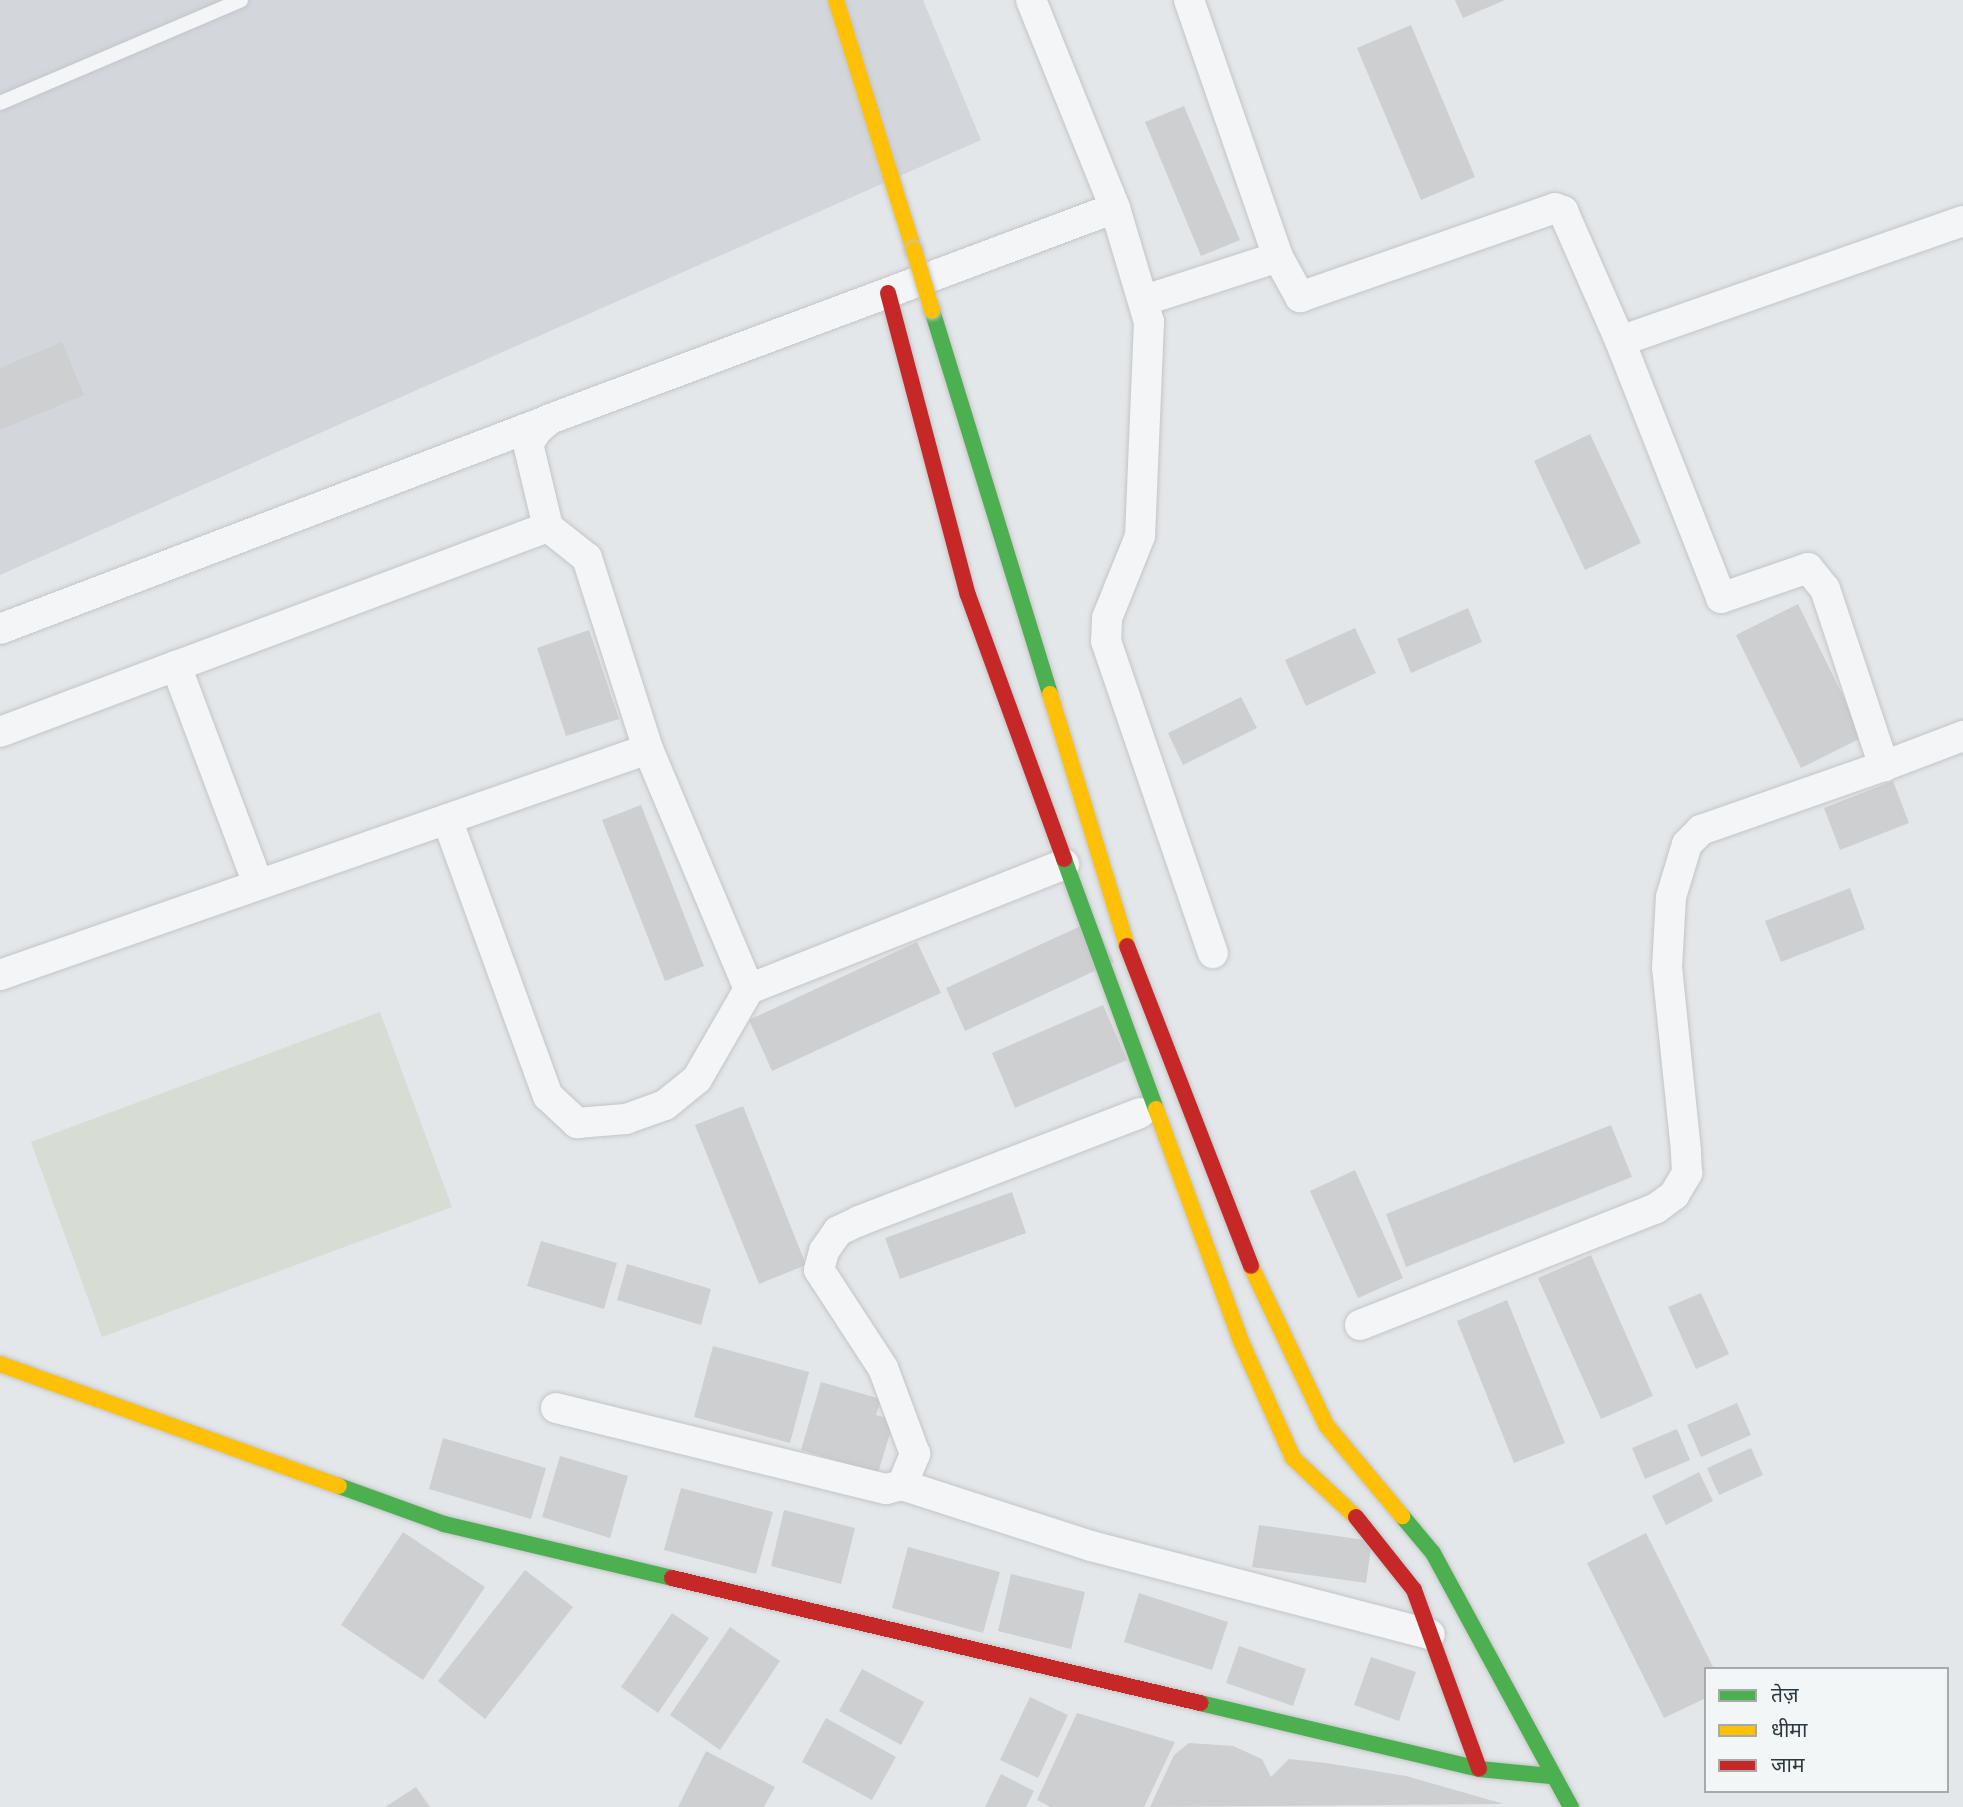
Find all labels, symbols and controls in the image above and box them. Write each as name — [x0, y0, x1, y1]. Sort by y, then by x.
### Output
legend — [1704, 1667, 1949, 1793]
text: तेज़ — [1771, 1681, 1799, 1706]
text: धीमा — [1771, 1716, 1807, 1741]
text: जाम — [1771, 1751, 1805, 1776]

